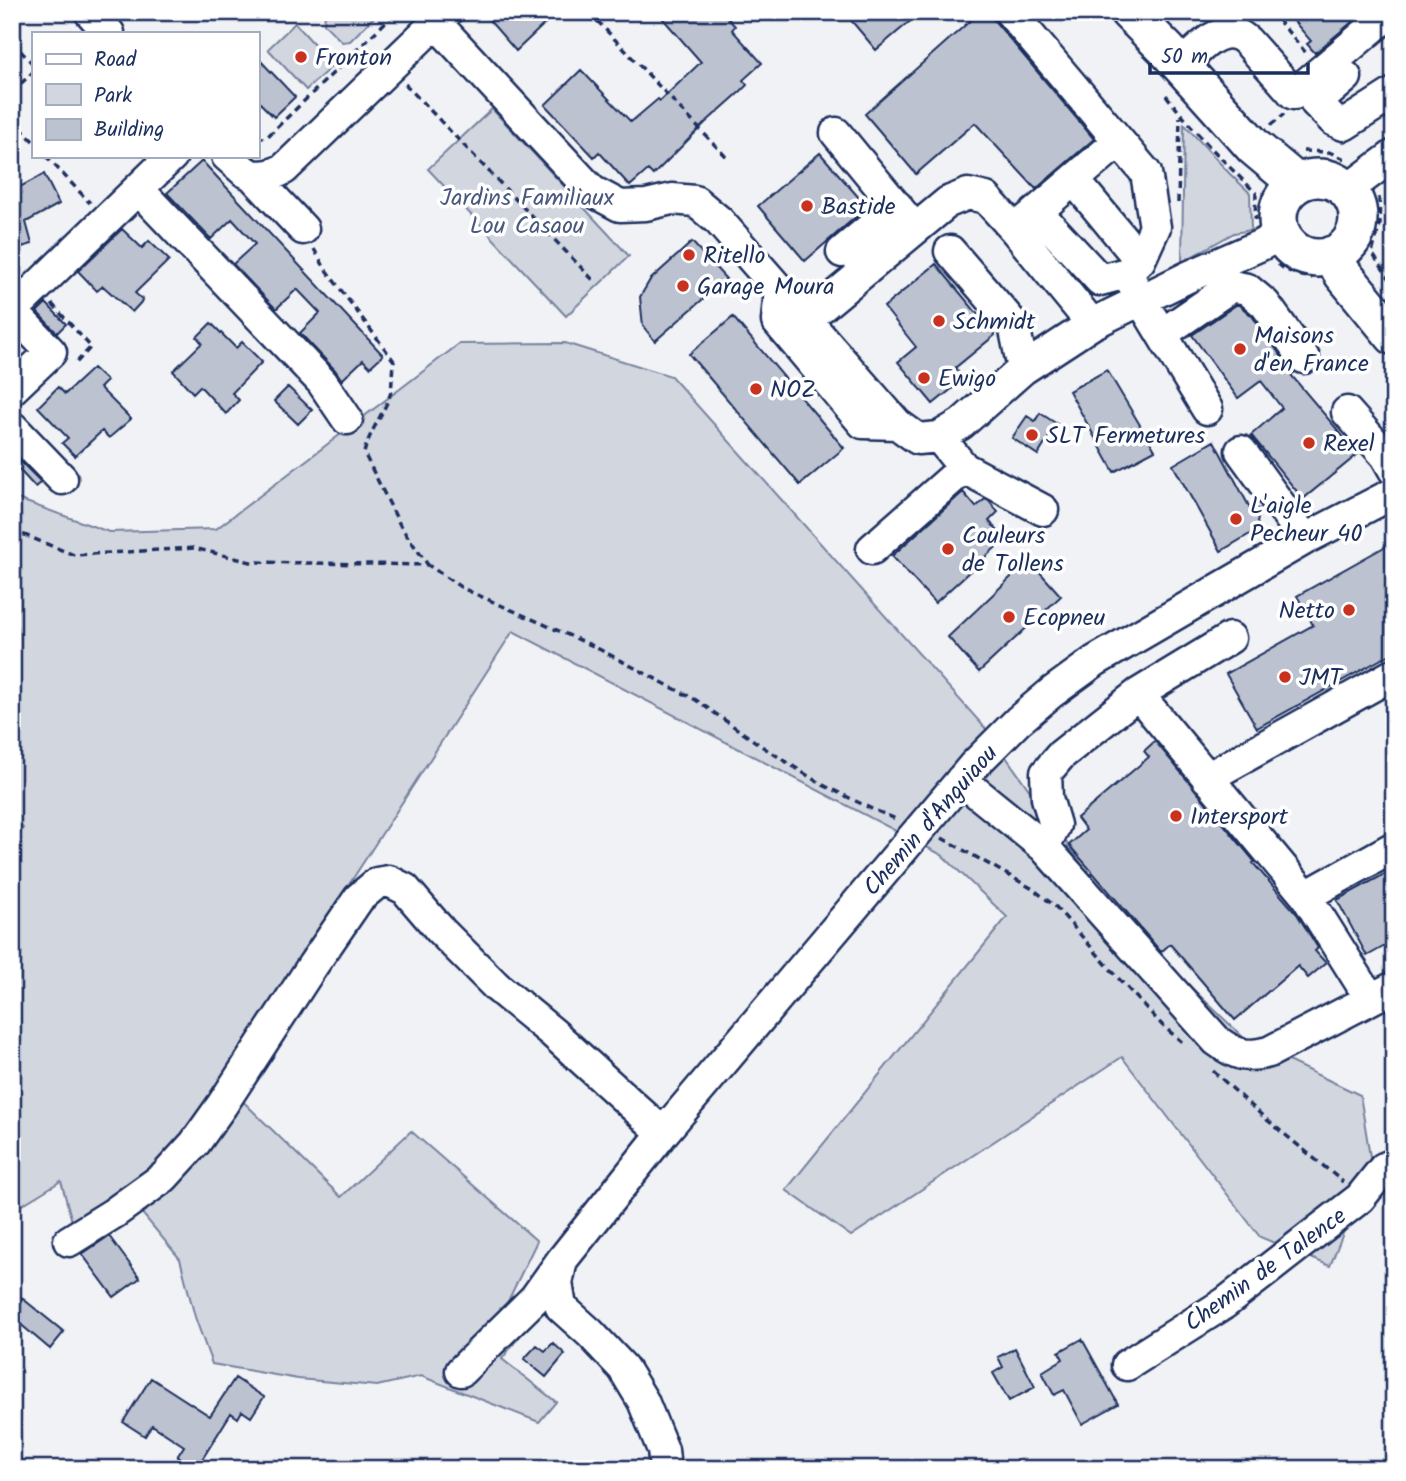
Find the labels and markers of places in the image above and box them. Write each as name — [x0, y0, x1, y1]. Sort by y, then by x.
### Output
place label: Fronton — [315, 39, 392, 78]
marker: Fronton — [293, 49, 309, 65]
place label: Bastide — [821, 188, 896, 227]
marker: Bastide — [799, 198, 815, 214]
place label: Ritello — [703, 237, 766, 276]
marker: Ritello — [681, 247, 697, 263]
place label: Garage Moura — [697, 268, 835, 307]
marker: Garage Moura — [675, 278, 691, 294]
place label: Schmidt — [953, 303, 1036, 342]
marker: Schmidt — [931, 313, 947, 329]
place label: Maisons d'en France — [1254, 317, 1369, 384]
marker: Maisons d'en France — [1232, 341, 1248, 357]
place label: Ewigo — [938, 360, 996, 399]
marker: Ewigo — [916, 370, 932, 386]
place label: NOZ — [770, 371, 816, 410]
marker: NOZ — [748, 381, 764, 397]
place label: SLT Fermetures — [1046, 417, 1205, 456]
place label: Rexel — [1323, 425, 1375, 464]
marker: SLT Fermetures — [1024, 427, 1040, 443]
marker: Rexel — [1301, 435, 1317, 451]
place label: L'aigle Pecheur 40 — [1250, 487, 1363, 554]
marker: L'aigle Pecheur 40 — [1228, 511, 1244, 527]
place label: Couleurs de Tollens — [962, 517, 1064, 584]
marker: Couleurs de Tollens — [940, 541, 956, 557]
place label: Netto — [1279, 592, 1335, 631]
place label: Ecopneu — [1023, 599, 1106, 638]
marker: Netto — [1341, 602, 1357, 618]
marker: Ecopneu — [1001, 609, 1017, 625]
place label: JMT — [1299, 659, 1344, 698]
marker: JMT — [1277, 669, 1293, 685]
place label: Intersport — [1190, 798, 1289, 837]
marker: Intersport — [1168, 808, 1184, 824]

